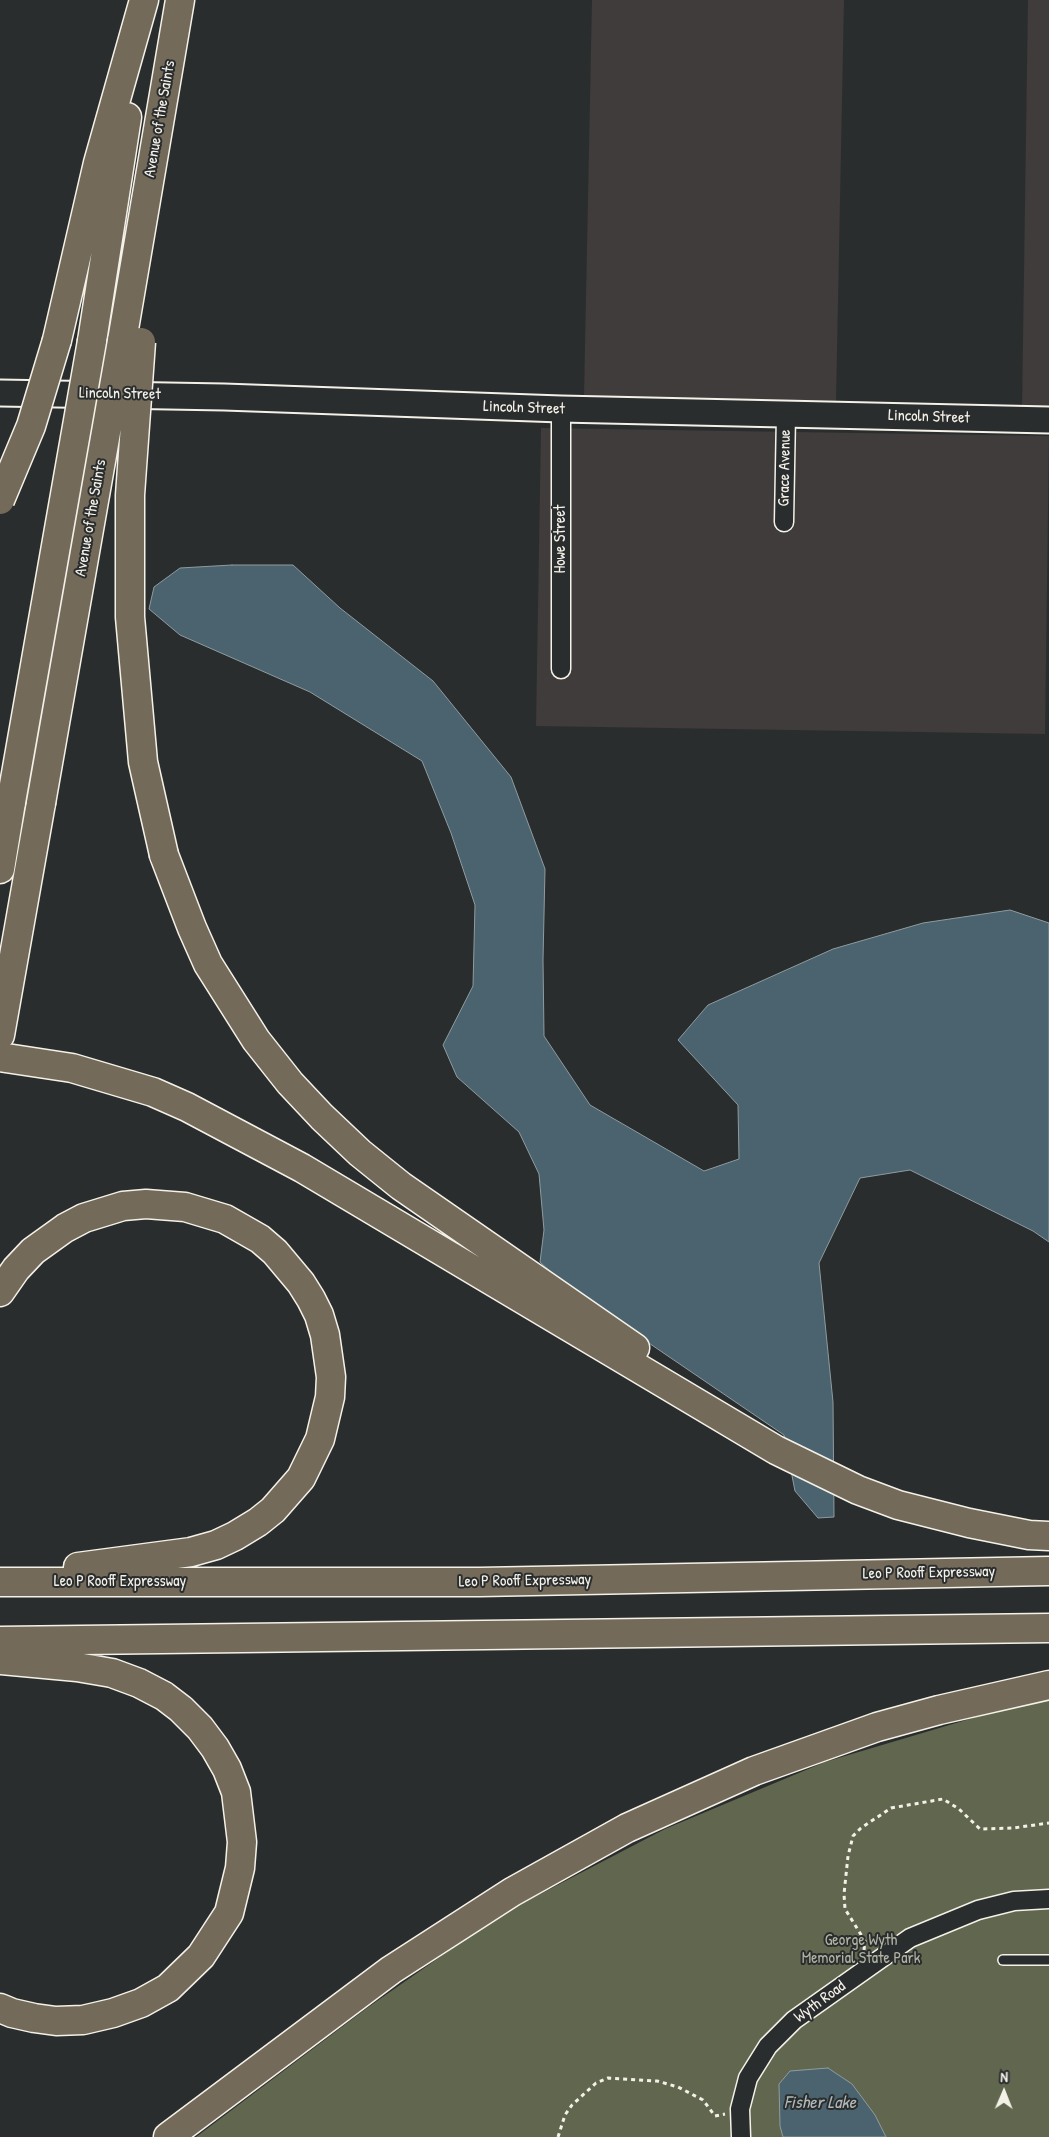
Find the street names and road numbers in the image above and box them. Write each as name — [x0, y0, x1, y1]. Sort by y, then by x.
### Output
street label: Avenue of the Saints — [140, 59, 180, 179]
street label: Lincoln Street — [79, 384, 161, 404]
street label: Lincoln Street — [483, 397, 565, 419]
street label: Lincoln Street — [888, 406, 970, 428]
street label: Grace Avenue — [775, 429, 795, 507]
street label: Avenue of the Saints — [71, 458, 111, 578]
street label: Howe Street — [551, 505, 571, 573]
street label: Leo P Rooff Expressway — [863, 1562, 995, 1584]
street label: Leo P Rooff Expressway — [459, 1570, 591, 1592]
street label: Leo P Rooff Expressway — [54, 1572, 186, 1592]
street label: Wyth Road — [791, 1977, 849, 2027]

